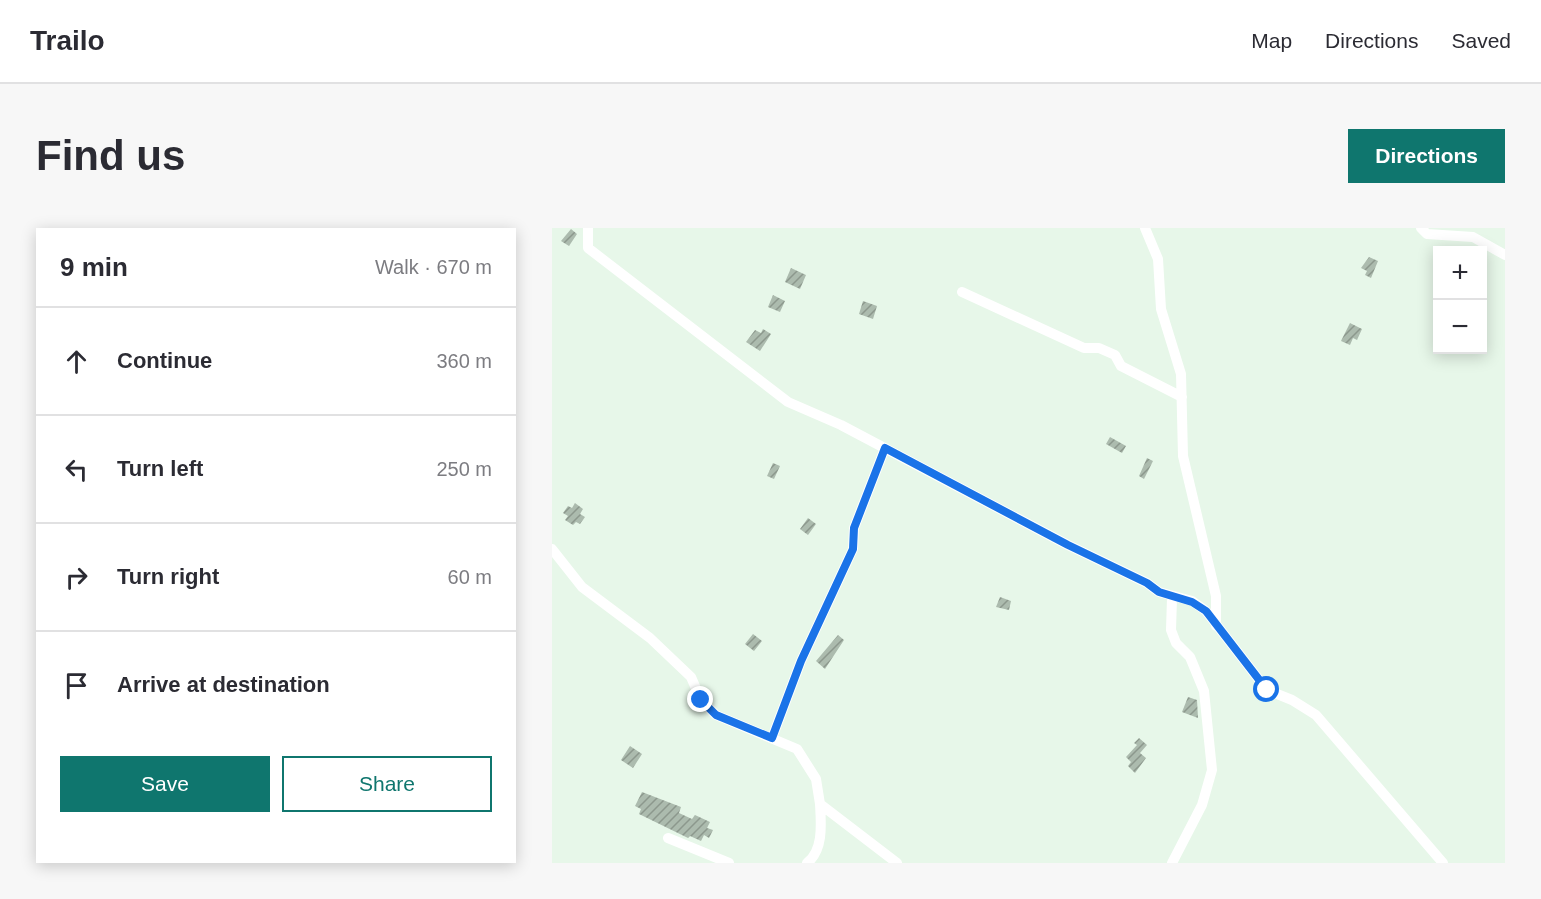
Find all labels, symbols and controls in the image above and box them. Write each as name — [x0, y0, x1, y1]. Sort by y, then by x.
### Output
text: Trailo — [30, 25, 105, 56]
text: Map — [1251, 29, 1292, 52]
text: Directions — [1325, 29, 1418, 52]
text: Saved — [1451, 29, 1511, 52]
button: Directions — [1348, 129, 1505, 183]
text: Find us — [36, 132, 185, 179]
map controls — [1433, 246, 1487, 354]
button: + — [1433, 246, 1487, 300]
text: 9 min — [60, 252, 128, 282]
text: Walk · 670 m — [375, 256, 492, 278]
button: − — [1433, 300, 1487, 354]
icon: ahead — [60, 345, 93, 378]
text: Continue — [117, 348, 212, 373]
text: 360 m — [436, 350, 492, 372]
icon: left — [60, 453, 93, 486]
text: Turn left — [117, 456, 203, 481]
text: 250 m — [436, 458, 492, 480]
icon: right — [60, 561, 93, 594]
text: Turn right — [117, 564, 219, 589]
text: 60 m — [448, 566, 492, 588]
icon: arrive — [60, 669, 93, 702]
text: Arrive at destination — [117, 672, 330, 697]
route start — [1253, 676, 1279, 702]
route end — [687, 686, 713, 712]
button: Save — [60, 756, 270, 812]
button: Share — [282, 756, 492, 812]

